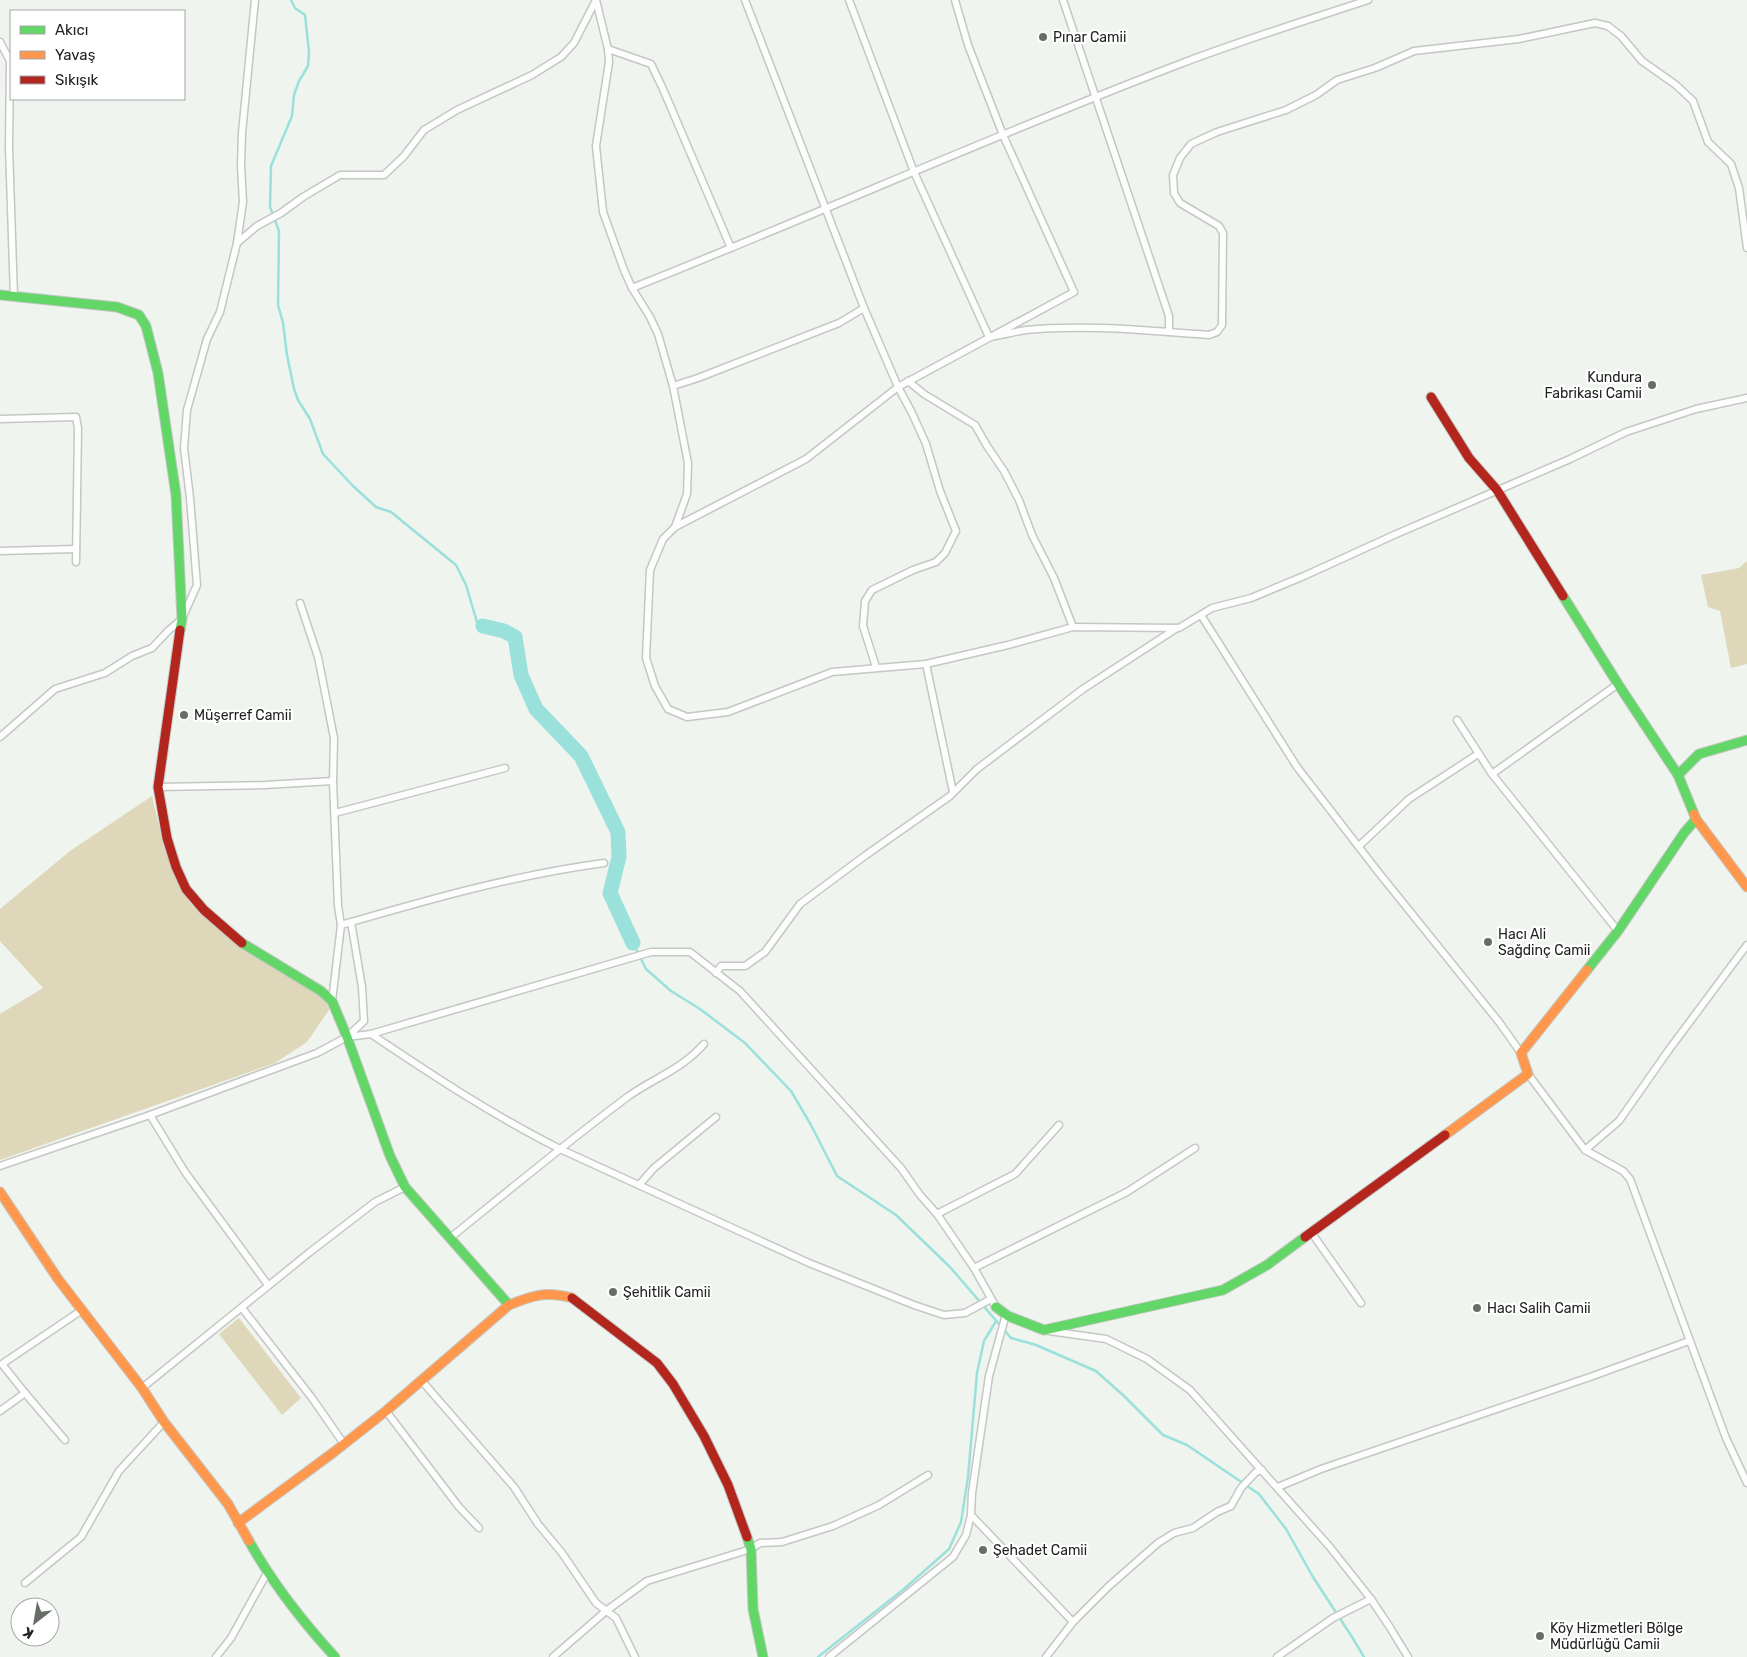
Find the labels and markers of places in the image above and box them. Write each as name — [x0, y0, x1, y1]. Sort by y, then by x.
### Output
place label: Pınar Camii — [1053, 29, 1126, 46]
marker: Pınar Camii — [1037, 31, 1049, 43]
place label: Kundura Fabrikası Camii — [1544, 369, 1642, 402]
marker: Kundura Fabrikası Camii — [1646, 379, 1658, 391]
place label: Müşerref Camii — [194, 707, 292, 724]
marker: Müşerref Camii — [178, 709, 190, 721]
place label: Hacı Ali Sağdinç Camii — [1498, 926, 1590, 959]
marker: Hacı Ali Sağdinç Camii — [1482, 936, 1494, 948]
place label: Şehitlik Camii — [623, 1284, 711, 1301]
marker: Şehitlik Camii — [607, 1286, 619, 1298]
place label: Hacı Salih Camii — [1487, 1300, 1591, 1317]
marker: Hacı Salih Camii — [1471, 1302, 1483, 1314]
place label: Şehadet Camii — [993, 1542, 1087, 1559]
marker: Şehadet Camii — [977, 1544, 989, 1556]
place label: Köy Hizmetleri Bölge Müdürlüğü Camii — [1550, 1620, 1683, 1653]
marker: Köy Hizmetleri Bölge Müdürlüğü Camii — [1534, 1630, 1546, 1642]

